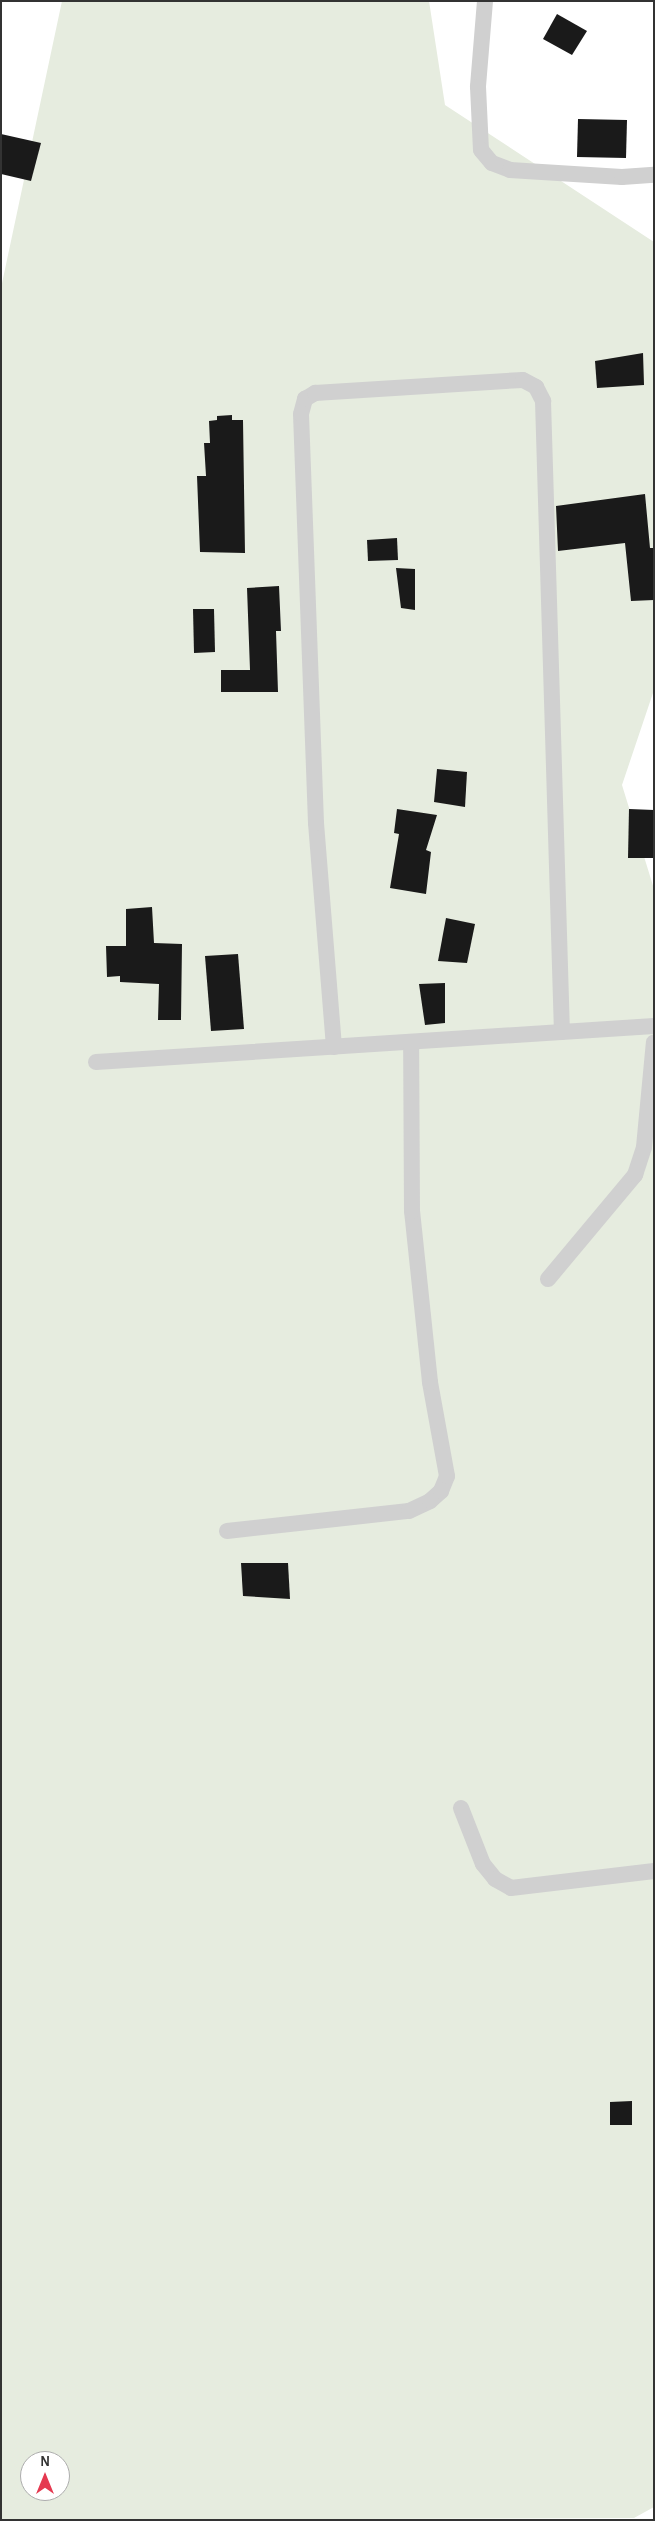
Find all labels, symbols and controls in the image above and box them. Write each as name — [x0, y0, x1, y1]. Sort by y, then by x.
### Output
north arrow — [20, 2451, 70, 2501]
text: N — [40, 2455, 50, 2469]

